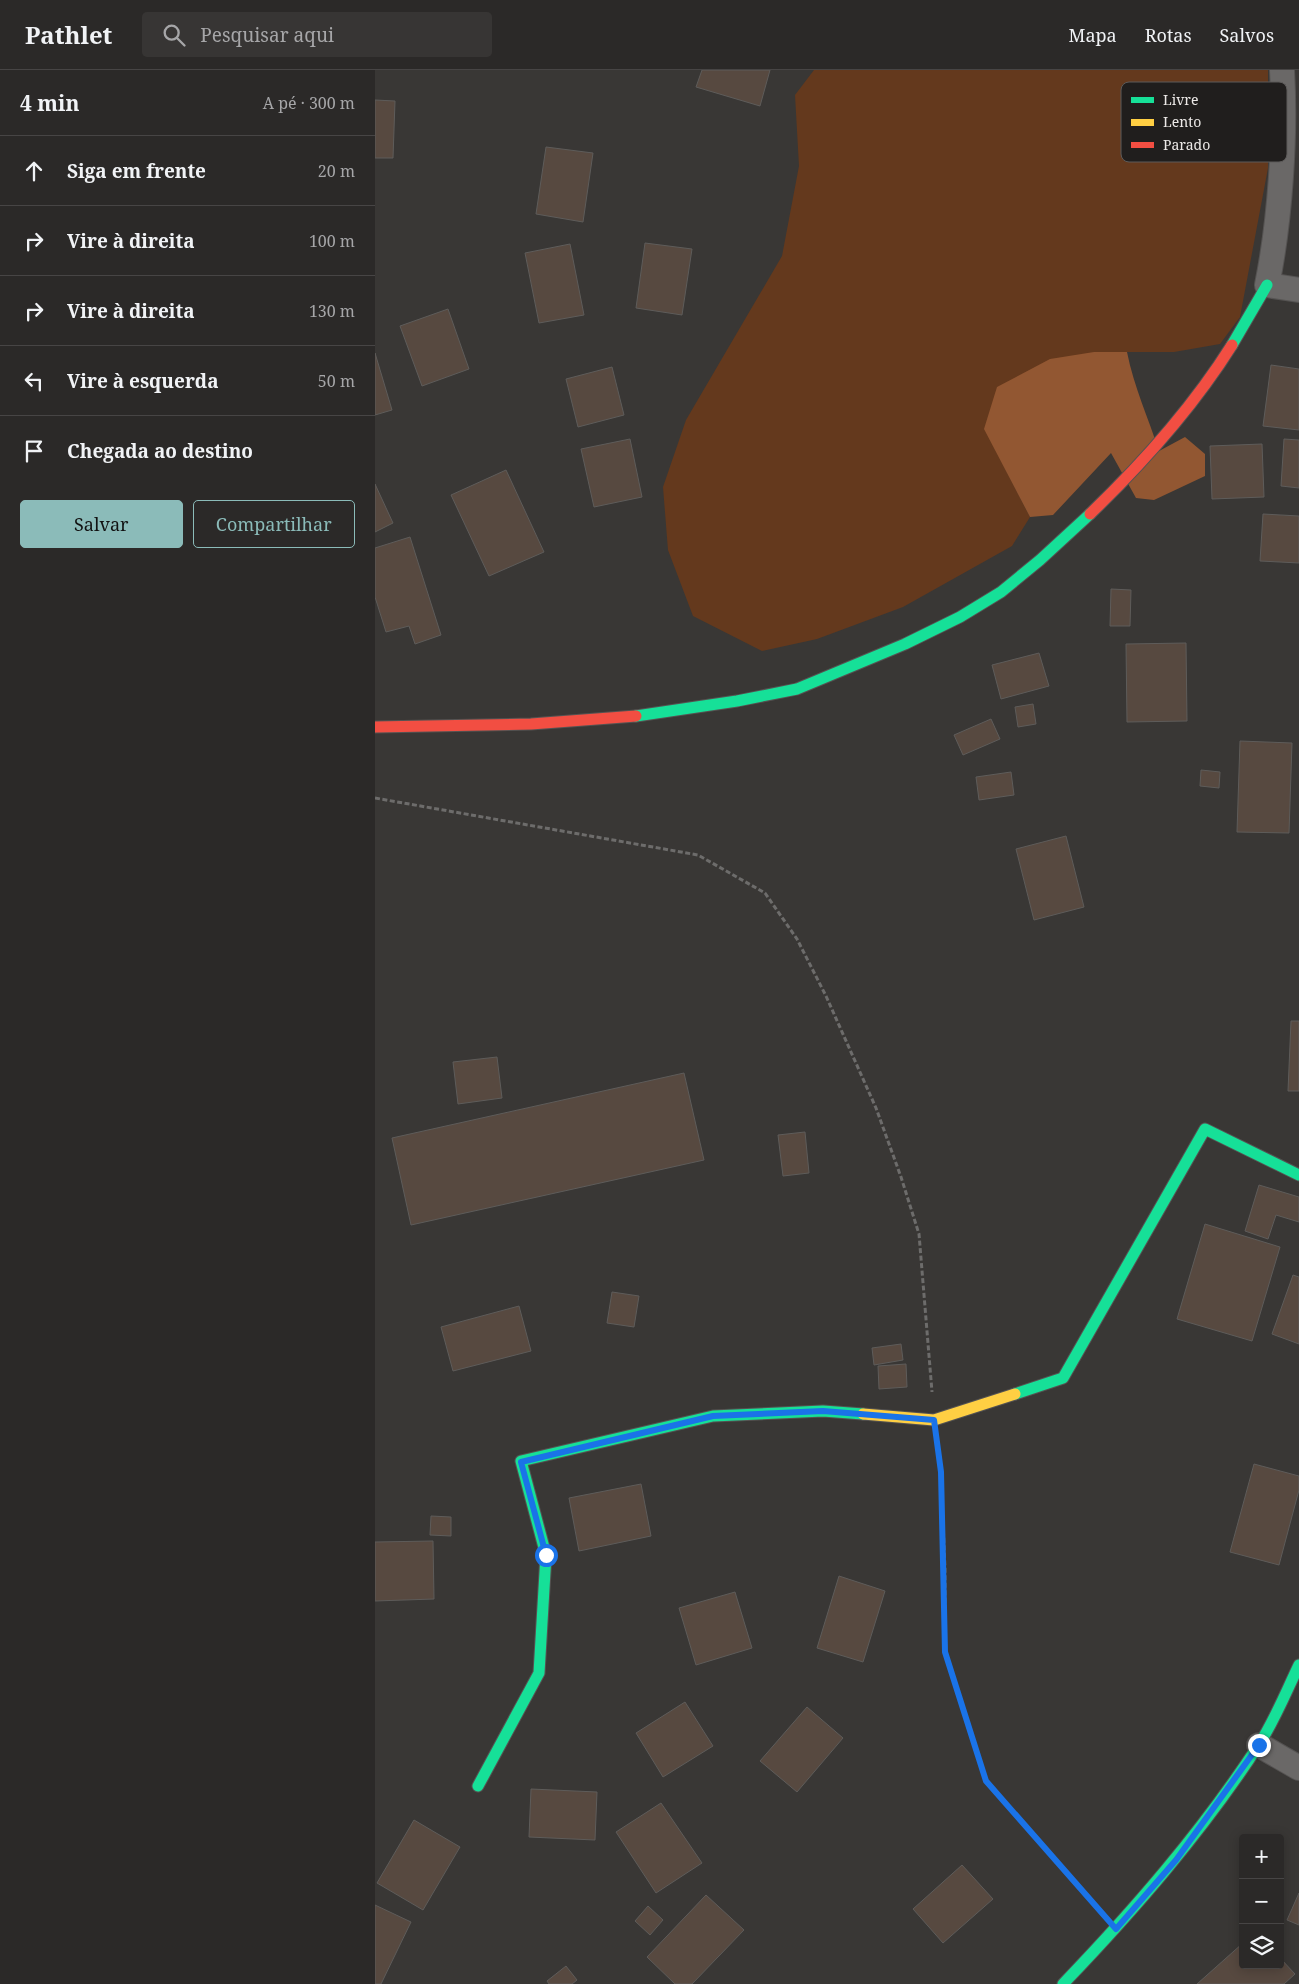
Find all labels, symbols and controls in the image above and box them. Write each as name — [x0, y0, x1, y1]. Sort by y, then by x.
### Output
search box — [142, 12, 492, 57]
text: Pathlet — [25, 18, 112, 51]
icon: search — [160, 21, 188, 49]
text: Pesquisar aqui — [200, 22, 334, 48]
text: Mapa — [1069, 23, 1117, 47]
text: Rotas — [1145, 23, 1192, 47]
text: Salvos — [1220, 23, 1274, 47]
legend — [1121, 82, 1287, 162]
text: 4 min — [20, 89, 79, 117]
text: Livre — [1163, 90, 1198, 109]
text: A pé · 300 m — [263, 92, 355, 114]
text: Lento — [1163, 112, 1201, 131]
text: Parado — [1163, 135, 1210, 154]
icon: ahead — [20, 157, 48, 185]
text: Siga em frente — [67, 158, 206, 184]
text: 20 m — [318, 160, 355, 182]
icon: right — [20, 227, 48, 255]
text: Vire à direita — [67, 228, 195, 254]
text: 100 m — [309, 230, 355, 252]
icon: right — [20, 297, 48, 325]
text: Vire à direita — [67, 298, 195, 324]
text: 130 m — [309, 300, 355, 322]
icon: left — [20, 367, 48, 395]
text: Vire à esquerda — [67, 368, 219, 394]
text: 50 m — [318, 370, 355, 392]
icon: arrive — [20, 437, 48, 465]
text: Chegada ao destino — [67, 438, 253, 464]
button: Salvar — [20, 500, 183, 548]
button: Compartilhar — [193, 500, 355, 548]
route start — [535, 1544, 558, 1567]
route end — [1248, 1734, 1271, 1757]
map controls — [1239, 1834, 1284, 1969]
button: + — [1239, 1834, 1284, 1879]
button: − — [1239, 1879, 1284, 1924]
button: layers — [1239, 1924, 1284, 1969]

